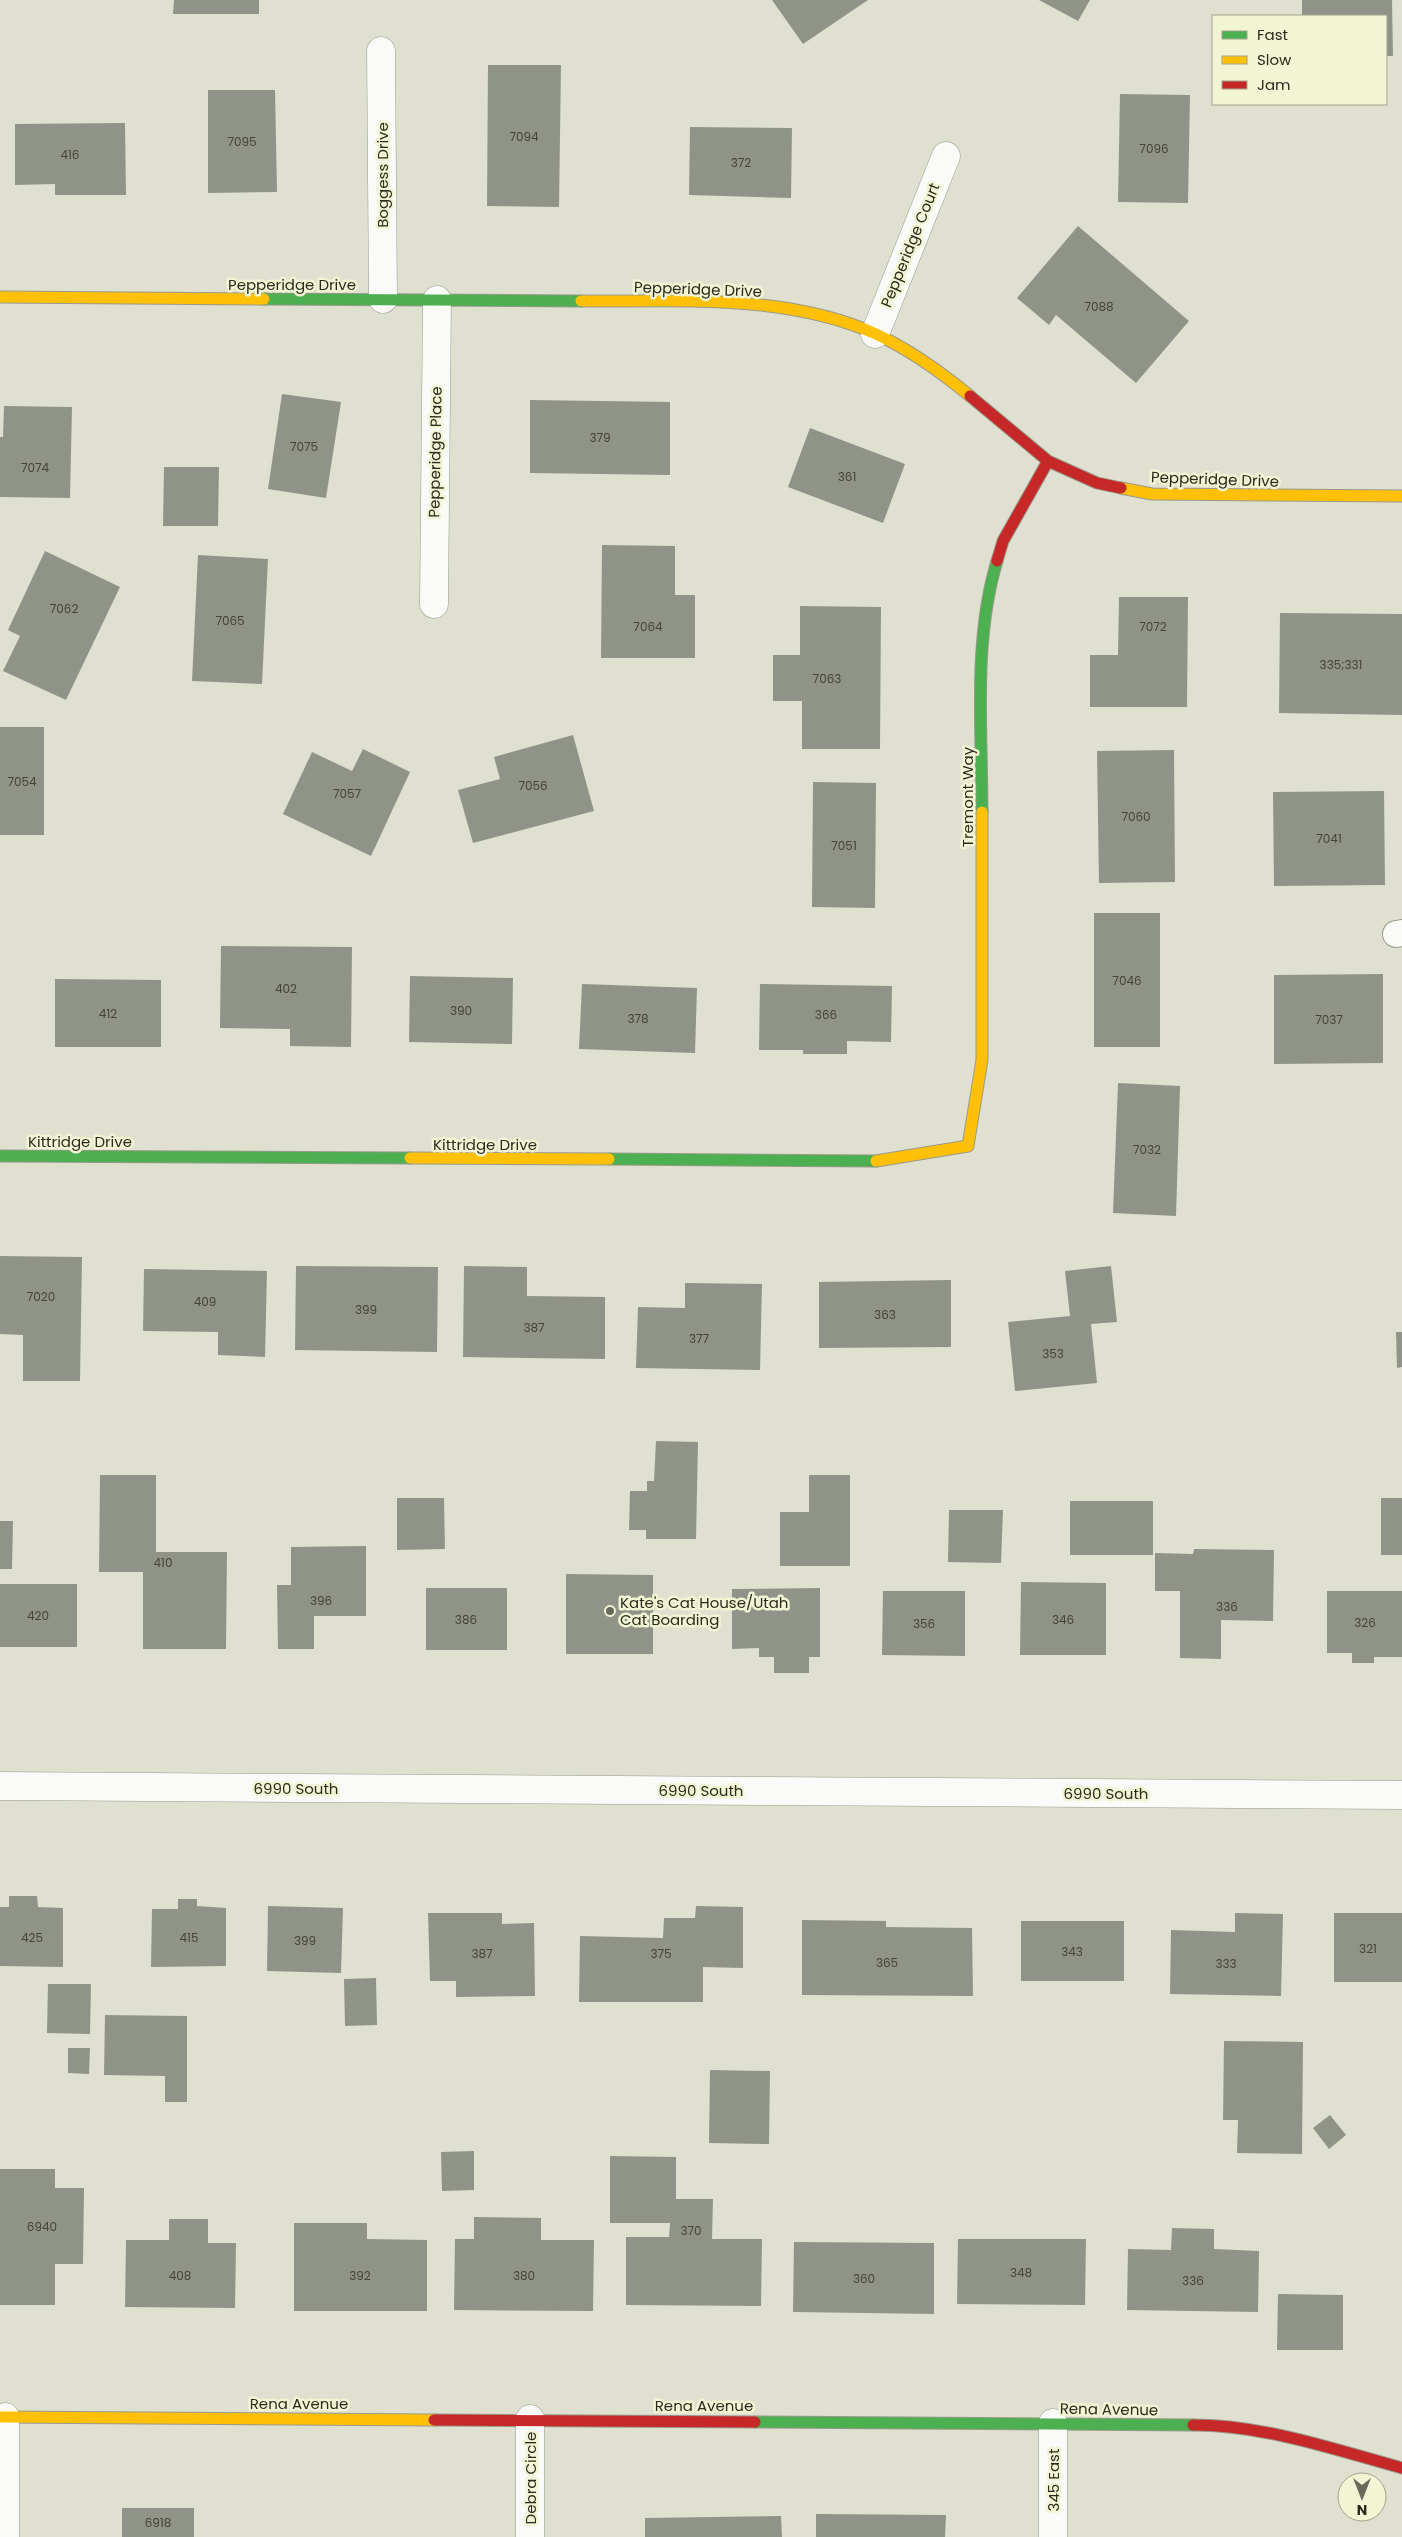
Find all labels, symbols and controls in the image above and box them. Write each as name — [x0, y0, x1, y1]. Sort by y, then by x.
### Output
legend — [1212, 15, 1387, 105]
text: Fast — [1257, 24, 1288, 45]
text: Slow — [1257, 49, 1292, 70]
text: Jam — [1257, 74, 1291, 95]
street label: Boggess Drive — [372, 122, 393, 228]
house number: 7094 — [509, 128, 539, 145]
house number: 7095 — [227, 133, 257, 150]
house number: 7096 — [1139, 140, 1169, 157]
house number: 416 — [60, 146, 80, 163]
house number: 372 — [731, 154, 751, 171]
street label: Pepperidge Court — [875, 180, 945, 310]
street label: Pepperidge Drive — [228, 274, 356, 295]
street label: Pepperidge Drive — [634, 276, 762, 302]
house number: 7088 — [1084, 298, 1114, 315]
street label: Pepperidge Place — [423, 386, 447, 518]
house number: 379 — [589, 429, 611, 446]
house number: 7075 — [290, 438, 318, 455]
house number: 7074 — [21, 459, 50, 476]
street label: Pepperidge Drive — [1151, 466, 1279, 492]
house number: 361 — [838, 468, 856, 485]
house number: 7062 — [50, 600, 78, 617]
house number: 7065 — [215, 612, 245, 629]
house number: 7064 — [633, 618, 663, 635]
house number: 7072 — [1139, 618, 1167, 635]
house number: 335;331 — [1320, 656, 1362, 673]
house number: 7063 — [813, 670, 841, 687]
street label: Tremont Way — [957, 746, 978, 847]
house number: 7054 — [7, 773, 37, 790]
house number: 7056 — [518, 777, 548, 794]
house number: 7057 — [333, 785, 362, 802]
house number: 7060 — [1121, 808, 1151, 825]
house number: 7041 — [1316, 830, 1342, 847]
house number: 7051 — [831, 837, 857, 854]
house number: 7046 — [1112, 972, 1142, 989]
house number: 402 — [275, 980, 297, 997]
house number: 390 — [450, 1002, 472, 1019]
house number: 412 — [99, 1005, 117, 1022]
house number: 366 — [815, 1006, 837, 1023]
house number: 378 — [627, 1010, 649, 1027]
house number: 7037 — [1315, 1011, 1343, 1028]
street label: Kittridge Drive — [28, 1131, 132, 1152]
street label: Kittridge Drive — [433, 1134, 537, 1155]
house number: 7032 — [1133, 1141, 1161, 1158]
house number: 7020 — [27, 1288, 55, 1305]
house number: 409 — [194, 1293, 216, 1310]
house number: 399 — [355, 1301, 377, 1318]
house number: 363 — [874, 1306, 896, 1323]
house number: 387 — [523, 1319, 545, 1336]
house number: 377 — [689, 1330, 710, 1347]
house number: 353 — [1042, 1345, 1064, 1362]
house number: 410 — [154, 1554, 172, 1571]
house number: 396 — [310, 1592, 332, 1609]
place label: Kate's Cat House/Utah Cat Boarding — [620, 1592, 788, 1630]
house number: 336 — [1216, 1598, 1238, 1615]
marker: Kate's Cat House/Utah Cat Boarding — [604, 1605, 616, 1617]
house number: 420 — [27, 1607, 49, 1624]
house number: 386 — [455, 1611, 477, 1628]
house number: 346 — [1052, 1611, 1074, 1628]
house number: 326 — [1354, 1614, 1376, 1631]
house number: 356 — [913, 1615, 935, 1632]
street label: 6990 South — [254, 1778, 338, 1799]
street label: 6990 South — [659, 1780, 743, 1801]
street label: 6990 South — [1064, 1783, 1148, 1804]
house number: 425 — [21, 1929, 43, 1946]
house number: 415 — [180, 1929, 198, 1946]
house number: 399 — [294, 1932, 316, 1949]
house number: 321 — [1359, 1940, 1377, 1957]
house number: 343 — [1061, 1943, 1083, 1960]
house number: 387 — [471, 1945, 493, 1962]
house number: 375 — [650, 1945, 672, 1962]
house number: 365 — [876, 1954, 898, 1971]
house number: 333 — [1215, 1955, 1237, 1972]
house number: 6940 — [27, 2218, 57, 2235]
house number: 370 — [680, 2222, 702, 2239]
house number: 348 — [1010, 2264, 1032, 2281]
house number: 408 — [169, 2267, 191, 2284]
house number: 392 — [349, 2267, 371, 2284]
house number: 380 — [513, 2267, 535, 2284]
house number: 360 — [853, 2270, 875, 2287]
house number: 336 — [1182, 2272, 1204, 2289]
street label: Rena Avenue — [250, 2393, 348, 2414]
street label: Rena Avenue — [655, 2395, 753, 2416]
street label: Rena Avenue — [1060, 2398, 1158, 2420]
street label: Debra Circle — [520, 2432, 541, 2524]
street label: 345 East — [1043, 2449, 1064, 2511]
north arrow — [1337, 2472, 1387, 2522]
text: N — [1357, 2500, 1367, 2520]
house number: 6918 — [145, 2514, 171, 2531]

